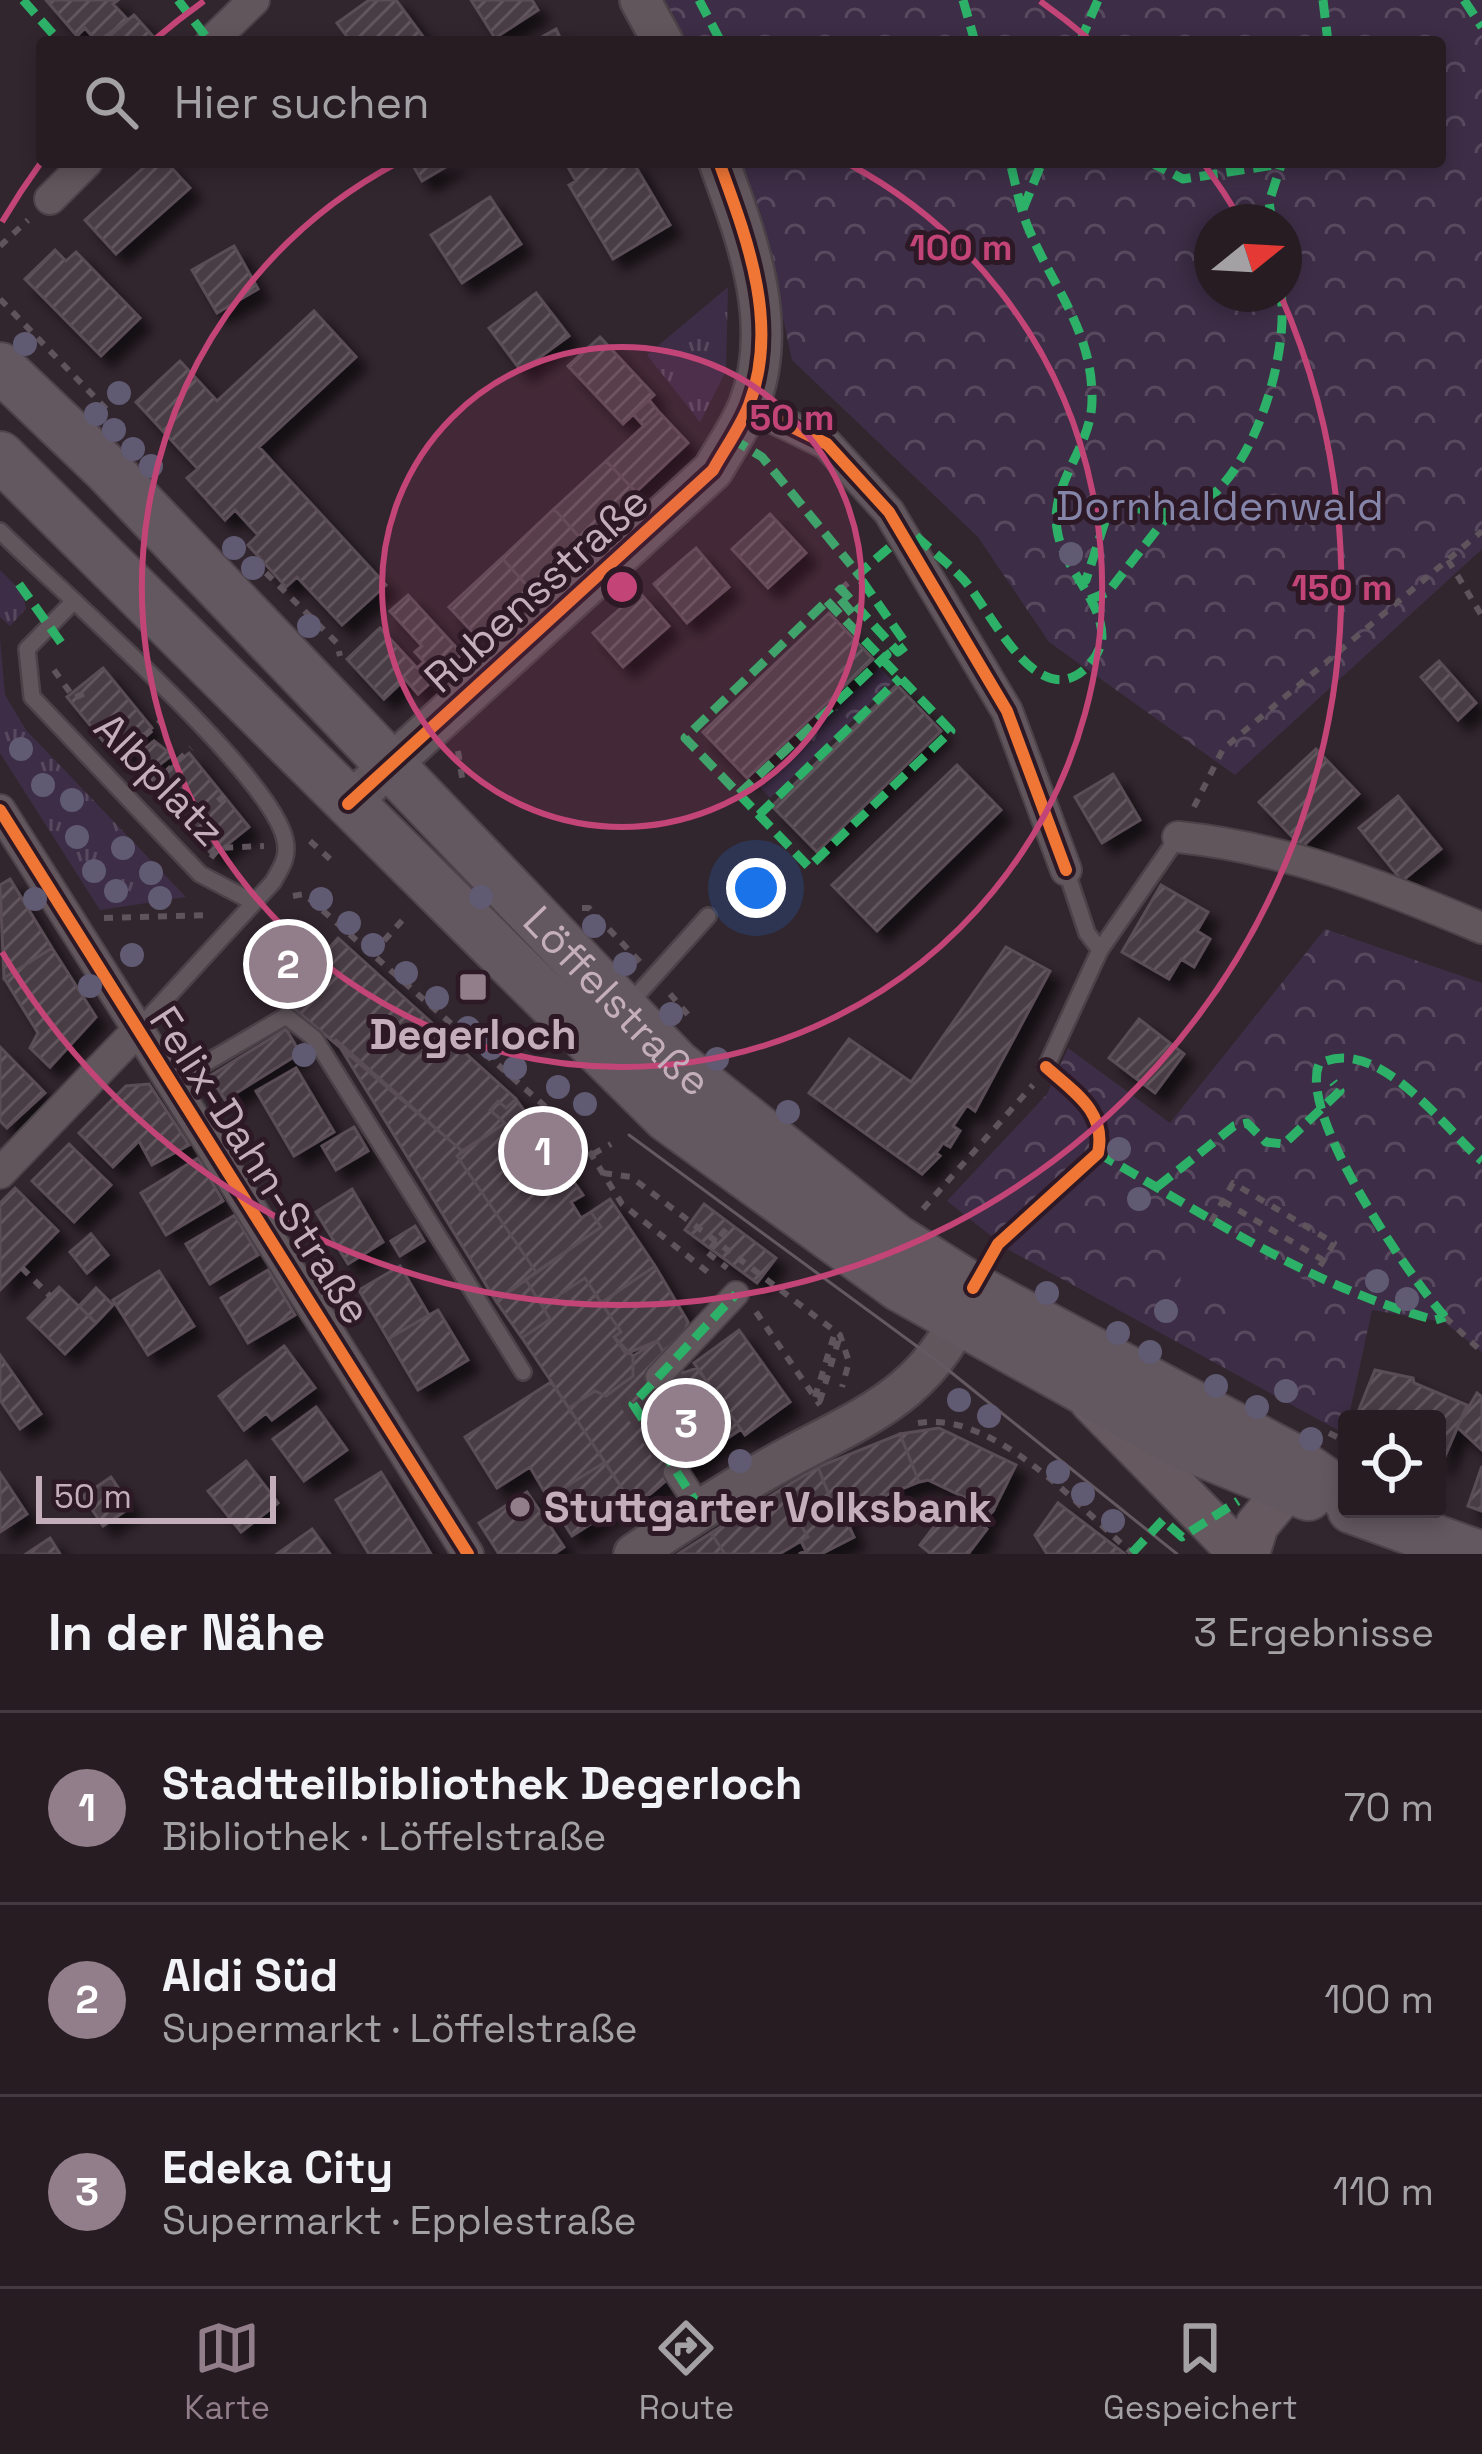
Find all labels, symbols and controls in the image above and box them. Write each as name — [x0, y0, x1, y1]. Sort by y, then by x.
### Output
search box — [36, 36, 1446, 168]
icon: search — [78, 69, 144, 135]
text: Hier suchen — [174, 74, 430, 131]
north arrow — [1194, 204, 1302, 312]
text: 100 m — [910, 225, 1012, 271]
text: 50 m — [750, 395, 834, 441]
street label: Rubensstraße — [413, 475, 659, 704]
park label: Dornhaldenwald — [1056, 479, 1384, 532]
text: 150 m — [1291, 565, 1393, 611]
centre of rings — [601, 566, 643, 608]
street label: Albplatz — [83, 702, 236, 857]
your location — [726, 858, 786, 918]
street label: Löffelstraße — [512, 895, 721, 1108]
pin: 2 — [249, 919, 327, 1009]
marker: Degerloch — [457, 971, 489, 1003]
street label: Felix-Dahn-Straße — [138, 996, 383, 1334]
place label: Degerloch — [369, 1008, 577, 1061]
pin: 1 — [504, 1106, 582, 1196]
pin: 3 — [647, 1378, 725, 1468]
map controls — [1338, 1410, 1446, 1518]
button: locate — [1338, 1410, 1446, 1518]
scale bar — [36, 1470, 276, 1523]
text: 50 m — [54, 1476, 132, 1518]
place label: Stuttgarter Volksbank — [544, 1481, 992, 1534]
marker: Stuttgarter Volksbank — [507, 1494, 533, 1520]
text: In der Nähe — [48, 1600, 325, 1665]
text: 3 Ergebnisse — [1194, 1608, 1434, 1657]
text: Stadtteilbibliothek Degerloch — [162, 1755, 802, 1812]
text: 1 — [78, 1783, 96, 1832]
text: 70 m — [1344, 1783, 1434, 1832]
text: Bibliothek · Löffelstraße — [162, 1812, 606, 1861]
text: Aldi Süd — [162, 1947, 338, 2004]
text: 2 — [75, 1975, 99, 2024]
text: 100 m — [1324, 1975, 1434, 2024]
text: Supermarkt · Löffelstraße — [162, 2004, 638, 2053]
text: Edeka City — [162, 2139, 393, 2196]
text: 3 — [75, 2167, 99, 2216]
text: 110 m — [1333, 2167, 1434, 2216]
text: Supermarkt · Epplestraße — [162, 2196, 637, 2245]
tab: Karte — [184, 2315, 270, 2429]
tab: Route — [639, 2315, 734, 2429]
tab: Gespeichert — [1103, 2315, 1298, 2429]

